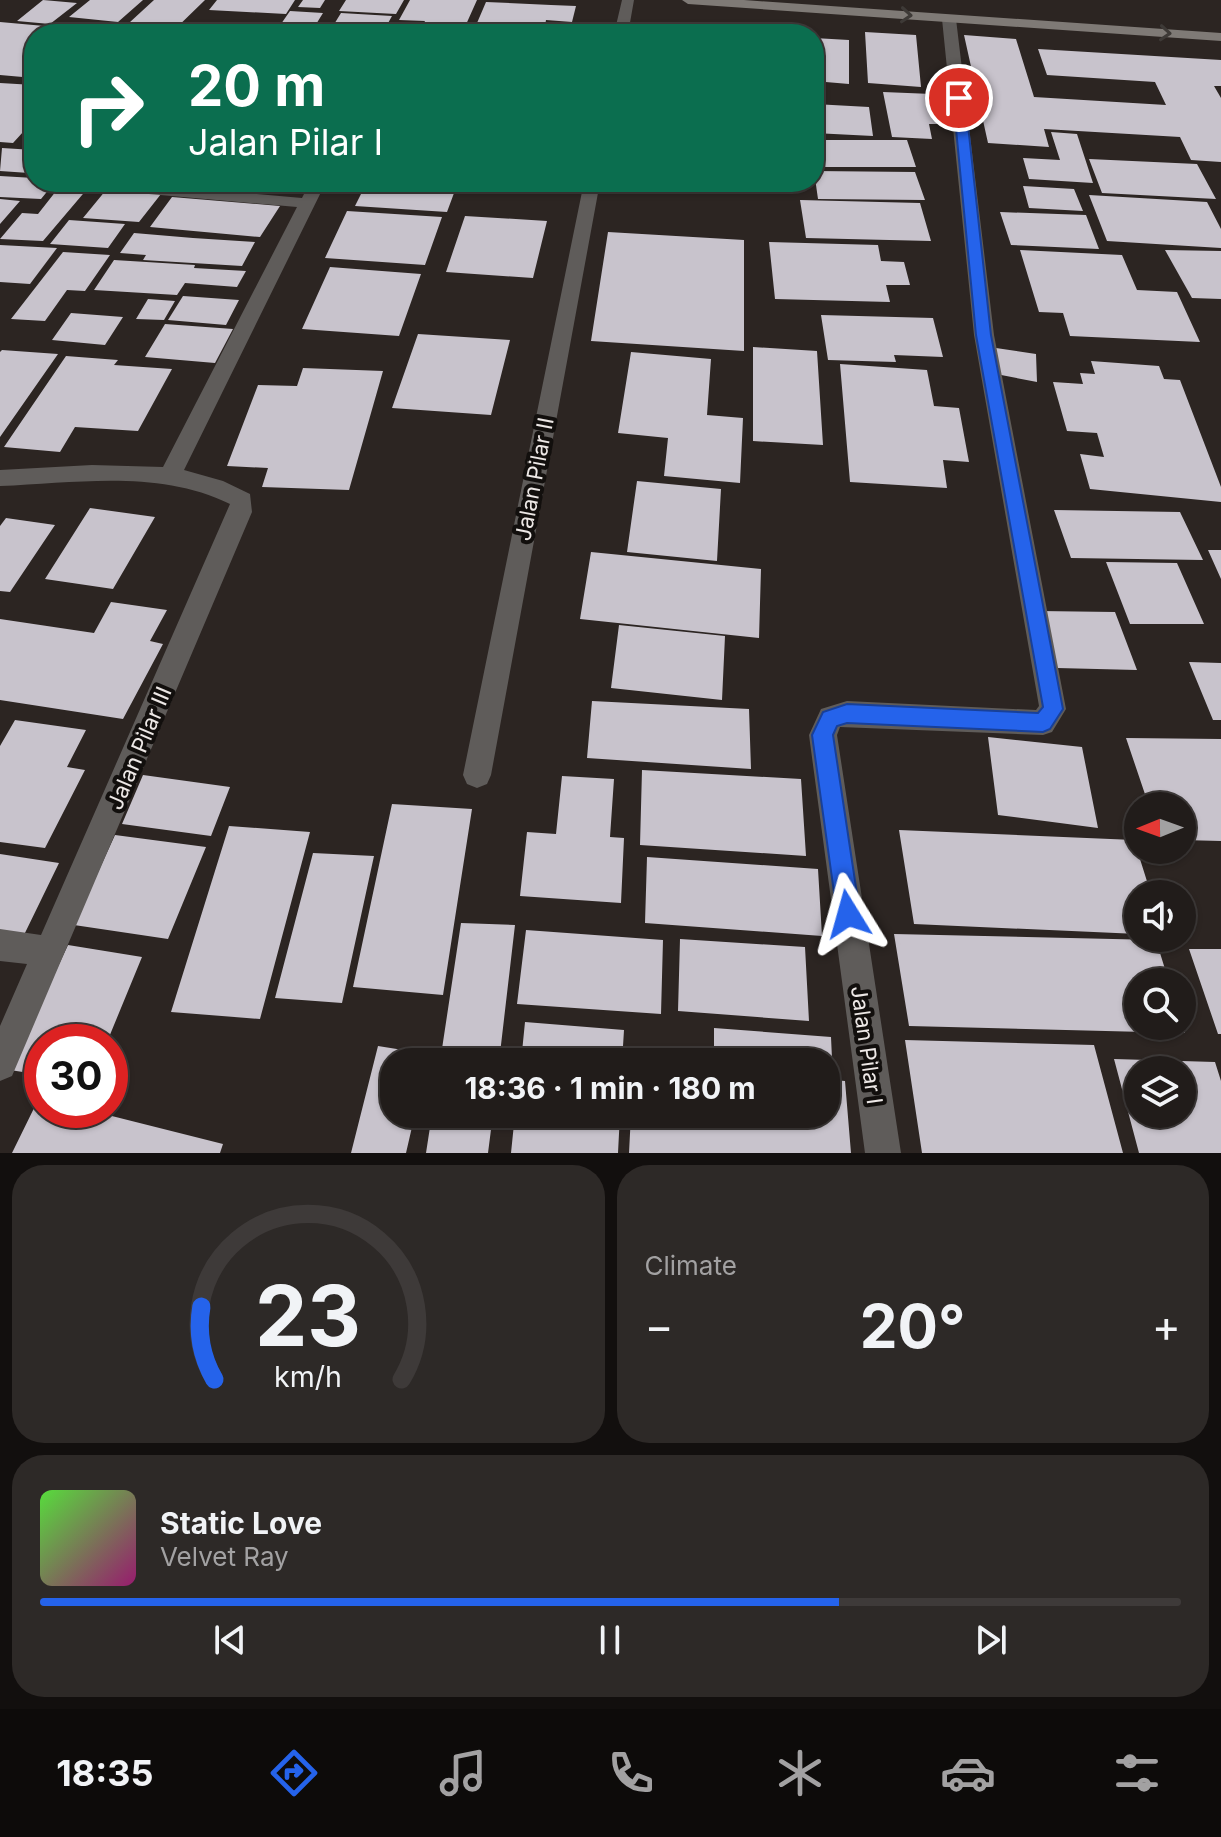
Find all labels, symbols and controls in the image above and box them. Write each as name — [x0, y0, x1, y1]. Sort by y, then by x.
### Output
one-way arrow — [900, 6, 913, 23]
one-way arrow — [1159, 24, 1172, 41]
text: 20 m — [188, 52, 325, 120]
icon: right — [56, 56, 160, 160]
pin — [925, 64, 993, 132]
icon: arrive — [937, 76, 981, 120]
text: Jalan Pilar I — [188, 120, 383, 164]
street label: Jalan Pilar II — [509, 415, 559, 543]
street label: Jalan Pilar III — [101, 683, 177, 813]
north arrow — [1124, 792, 1196, 864]
map controls — [1124, 792, 1196, 1128]
position arrow — [806, 872, 890, 956]
button: sound — [1124, 880, 1196, 952]
button: search — [1124, 968, 1196, 1040]
street label: Jalan Pilar I — [846, 984, 888, 1106]
speed limit sign: 30 — [24, 1024, 128, 1128]
button: layers — [1124, 1056, 1196, 1128]
text: 18:36 · 1 min · 180 m — [464, 1070, 756, 1106]
text: Climate — [645, 1250, 737, 1281]
text: 23 — [255, 1265, 361, 1366]
text: 20° — [860, 1290, 966, 1362]
text: − — [645, 1299, 674, 1353]
text: + — [1152, 1299, 1181, 1353]
text: km/h — [274, 1359, 342, 1394]
text: Static Love — [160, 1505, 322, 1541]
text: Velvet Ray — [160, 1541, 289, 1572]
icon: previous — [208, 1618, 252, 1662]
icon: pause — [588, 1618, 632, 1662]
icon: next — [969, 1618, 1013, 1662]
icon: directions — [266, 1745, 322, 1801]
icon: music — [435, 1745, 491, 1801]
icon: phone — [603, 1745, 659, 1801]
icon: climate — [772, 1745, 828, 1801]
icon: car — [940, 1745, 996, 1801]
icon: filters — [1109, 1745, 1165, 1801]
text: 18:35 — [56, 1751, 154, 1795]

